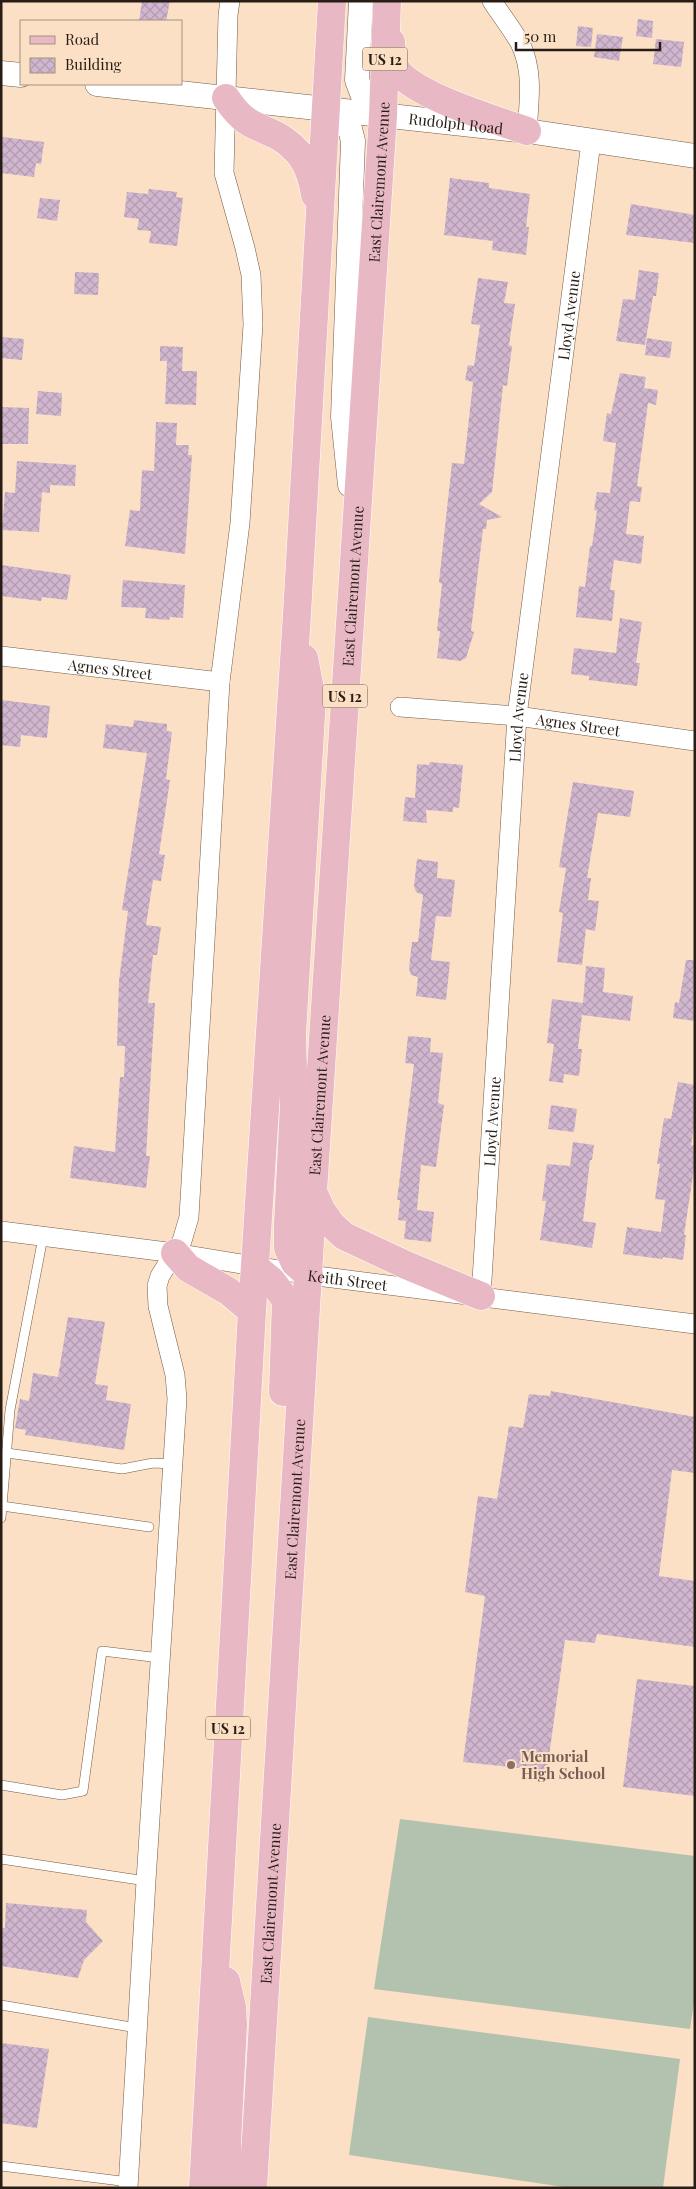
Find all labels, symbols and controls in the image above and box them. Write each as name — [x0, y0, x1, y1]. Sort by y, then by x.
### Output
legend — [20, 20, 182, 85]
scale bar — [516, 20, 660, 52]
text: 50 m — [524, 26, 557, 46]
text: Road — [65, 29, 99, 49]
road number: US 12 — [362, 48, 408, 70]
text: Building — [65, 54, 122, 74]
street label: East Clairemont Avenue — [364, 101, 393, 263]
street label: Rudolph Road — [408, 108, 504, 138]
street label: Lloyd Avenue — [553, 270, 584, 361]
street label: East Clairemont Avenue — [337, 505, 368, 667]
street label: Agnes Street — [66, 654, 154, 684]
street label: Lloyd Avenue — [504, 671, 533, 763]
road number: US 12 — [322, 684, 368, 708]
street label: Agnes Street — [534, 709, 622, 740]
street label: East Clairemont Avenue — [304, 1014, 335, 1176]
street label: Lloyd Avenue — [479, 1076, 505, 1167]
street label: Keith Street — [307, 1265, 389, 1295]
street label: East Clairemont Avenue — [280, 1418, 309, 1580]
road number: US 12 — [206, 1716, 250, 1740]
place label: Memorial High School — [521, 1746, 606, 1783]
marker: Memorial High School — [505, 1759, 517, 1771]
street label: East Clairemont Avenue — [255, 1823, 285, 1984]

